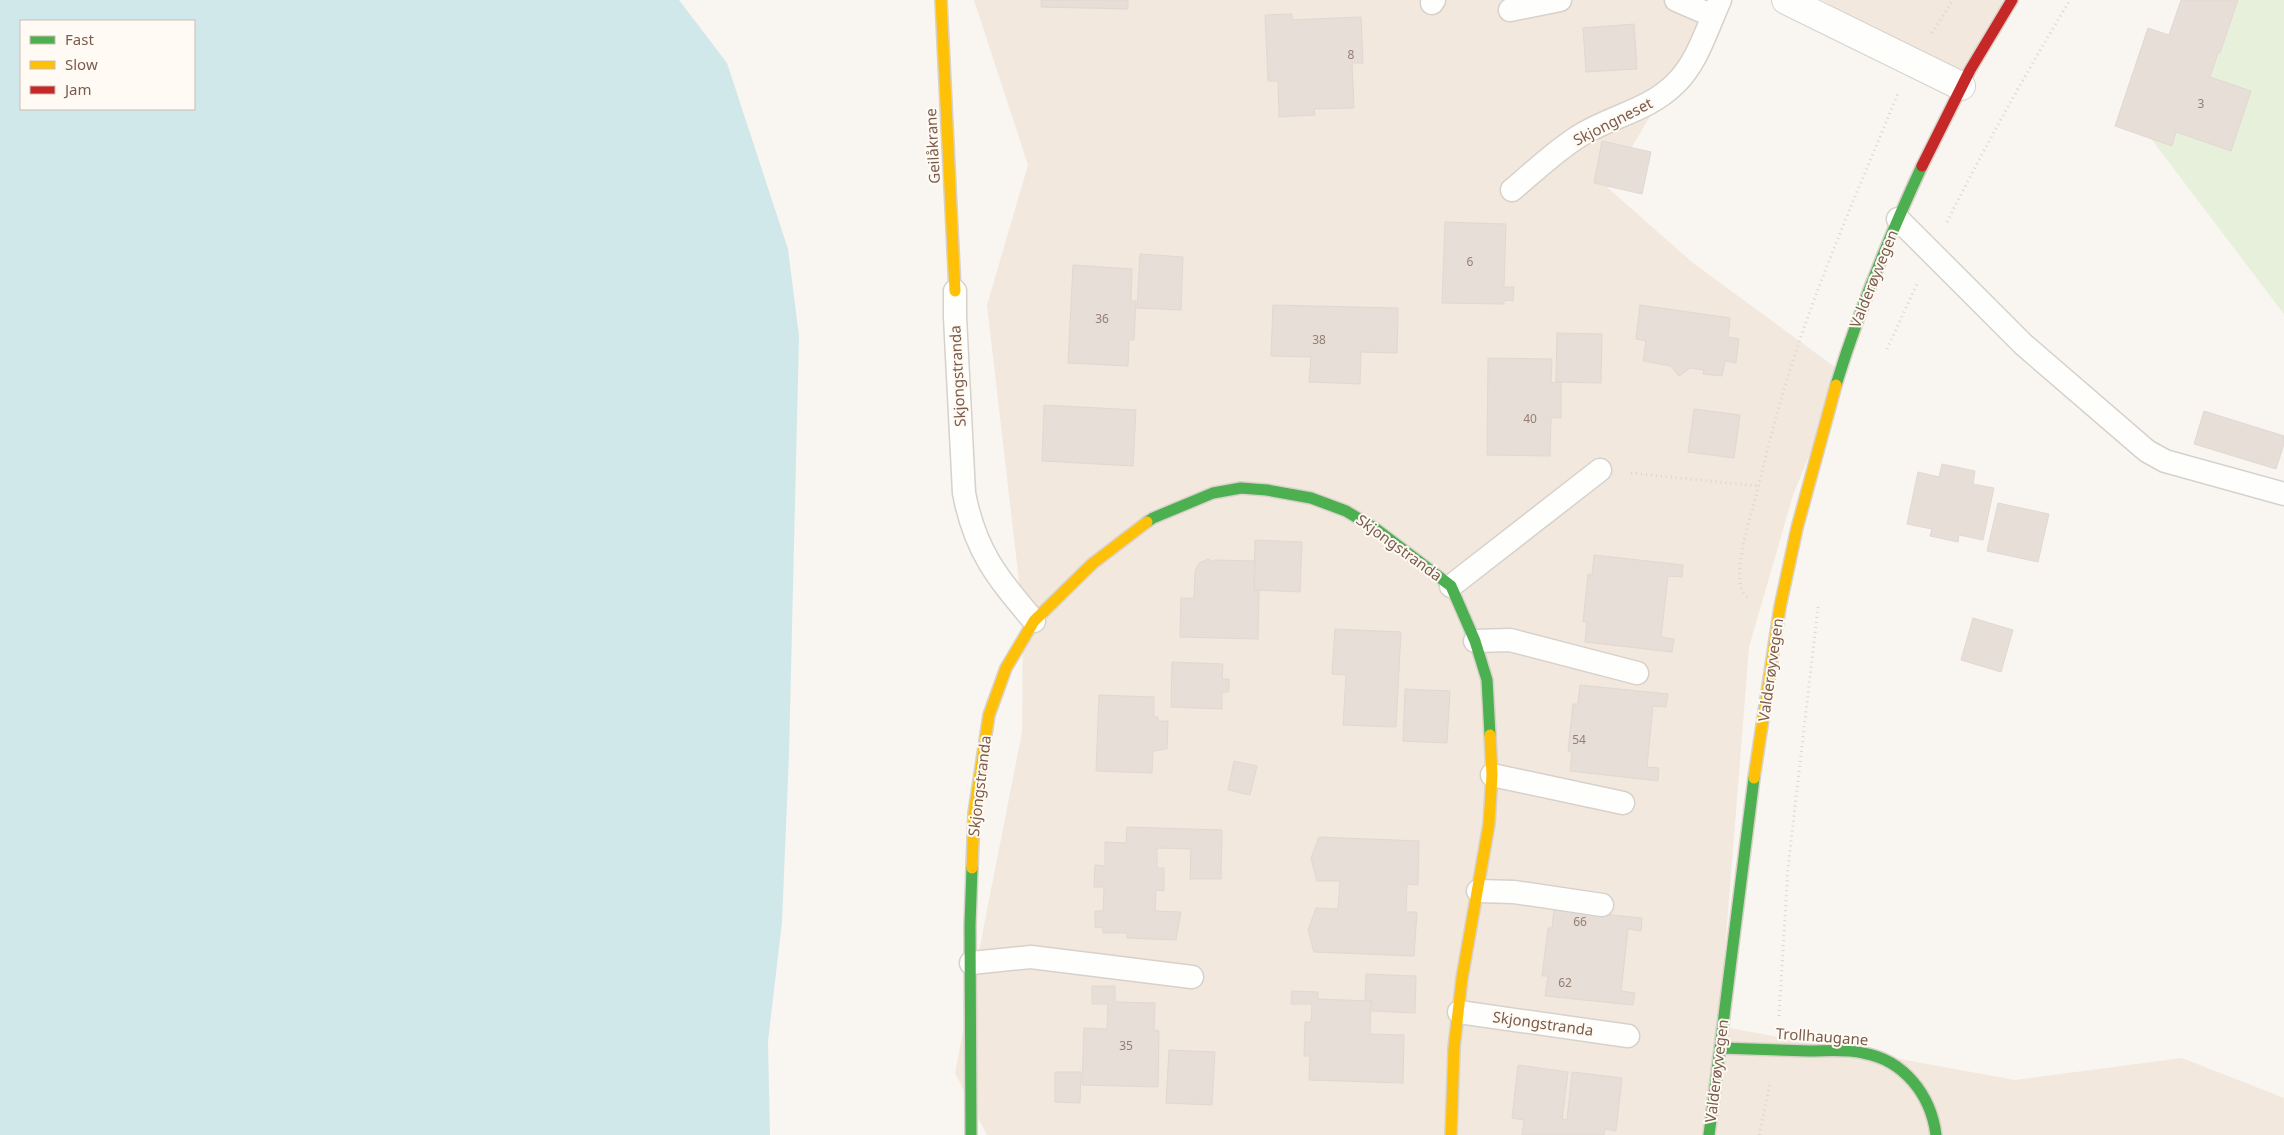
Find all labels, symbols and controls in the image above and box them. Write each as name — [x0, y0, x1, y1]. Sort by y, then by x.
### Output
legend — [20, 20, 195, 110]
text: Fast — [65, 29, 94, 49]
house number: 8 — [1348, 46, 1355, 63]
text: Slow — [65, 54, 98, 74]
text: Jam — [63, 79, 92, 99]
street label: Skjongneset — [1569, 92, 1656, 150]
house number: 3 — [2198, 95, 2205, 112]
street label: Geilåkrane — [920, 108, 944, 184]
street label: Valderøyvegen — [1844, 227, 1902, 331]
house number: 6 — [1467, 253, 1474, 270]
house number: 36 — [1095, 310, 1109, 327]
street label: Skjongstranda — [944, 325, 970, 427]
house number: 38 — [1312, 331, 1326, 348]
house number: 40 — [1523, 410, 1537, 427]
street label: Skjongstranda — [1353, 509, 1447, 585]
street label: Valderøyvegen — [1753, 617, 1787, 723]
house number: 54 — [1572, 731, 1586, 748]
street label: Skjongstranda — [963, 734, 995, 837]
house number: 66 — [1573, 913, 1587, 930]
house number: 62 — [1558, 974, 1572, 991]
street label: Skjongstranda — [1491, 1006, 1595, 1040]
street label: Valderøyvegen — [1700, 1018, 1732, 1124]
street label: Trollhaugane — [1775, 1023, 1869, 1049]
house number: 35 — [1119, 1037, 1133, 1054]

